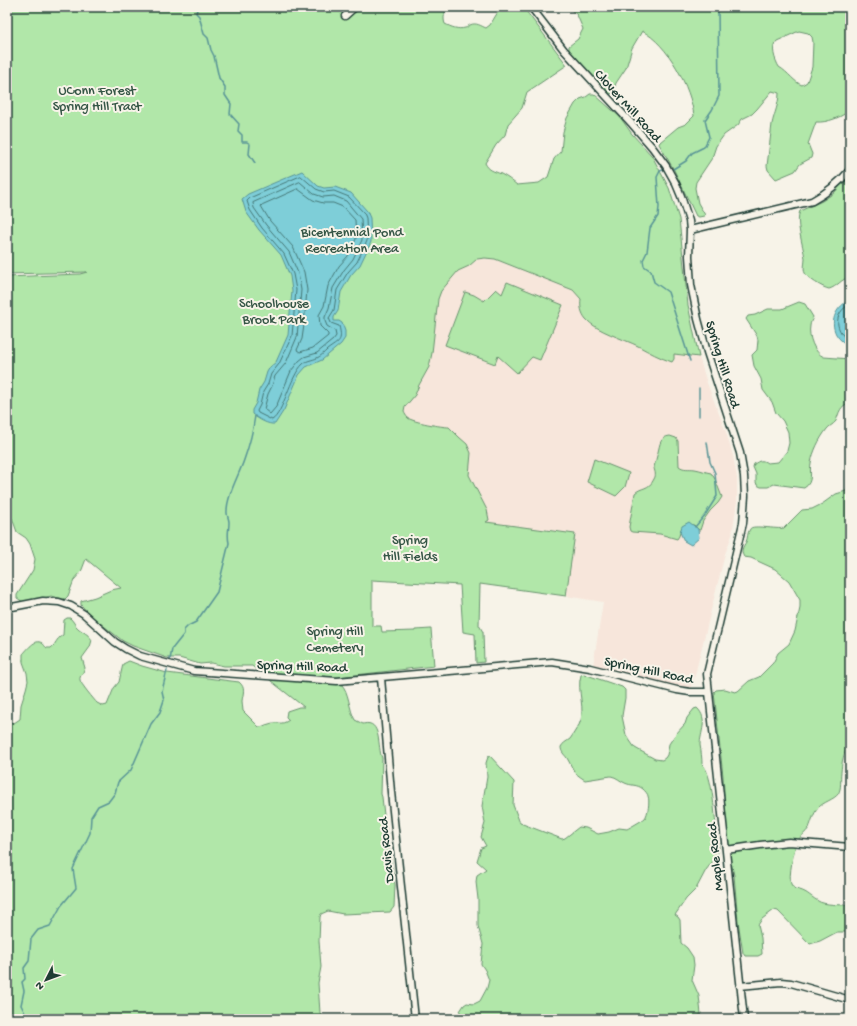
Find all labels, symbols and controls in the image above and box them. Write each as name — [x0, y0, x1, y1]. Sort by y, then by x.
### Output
street label: Clover Mill Road — [590, 67, 666, 148]
park label: UConn Forest Spring Hill Tract — [53, 83, 142, 116]
park label: Bicentennial Pond Recreation Area — [300, 225, 405, 258]
park label: Schoolhouse Brook Park — [239, 296, 310, 329]
street label: Spring Hill Road — [700, 319, 743, 412]
park label: Spring Hill Fields — [383, 533, 438, 566]
park label: Spring Hill Cemetery — [307, 624, 363, 657]
street label: Spring Hill Road — [602, 654, 696, 690]
street label: Spring Hill Road — [256, 657, 349, 678]
street label: Davis Road — [375, 815, 399, 884]
street label: Maple Road — [704, 820, 729, 892]
north arrow — [26, 960, 66, 1000]
text: N — [33, 979, 47, 992]

